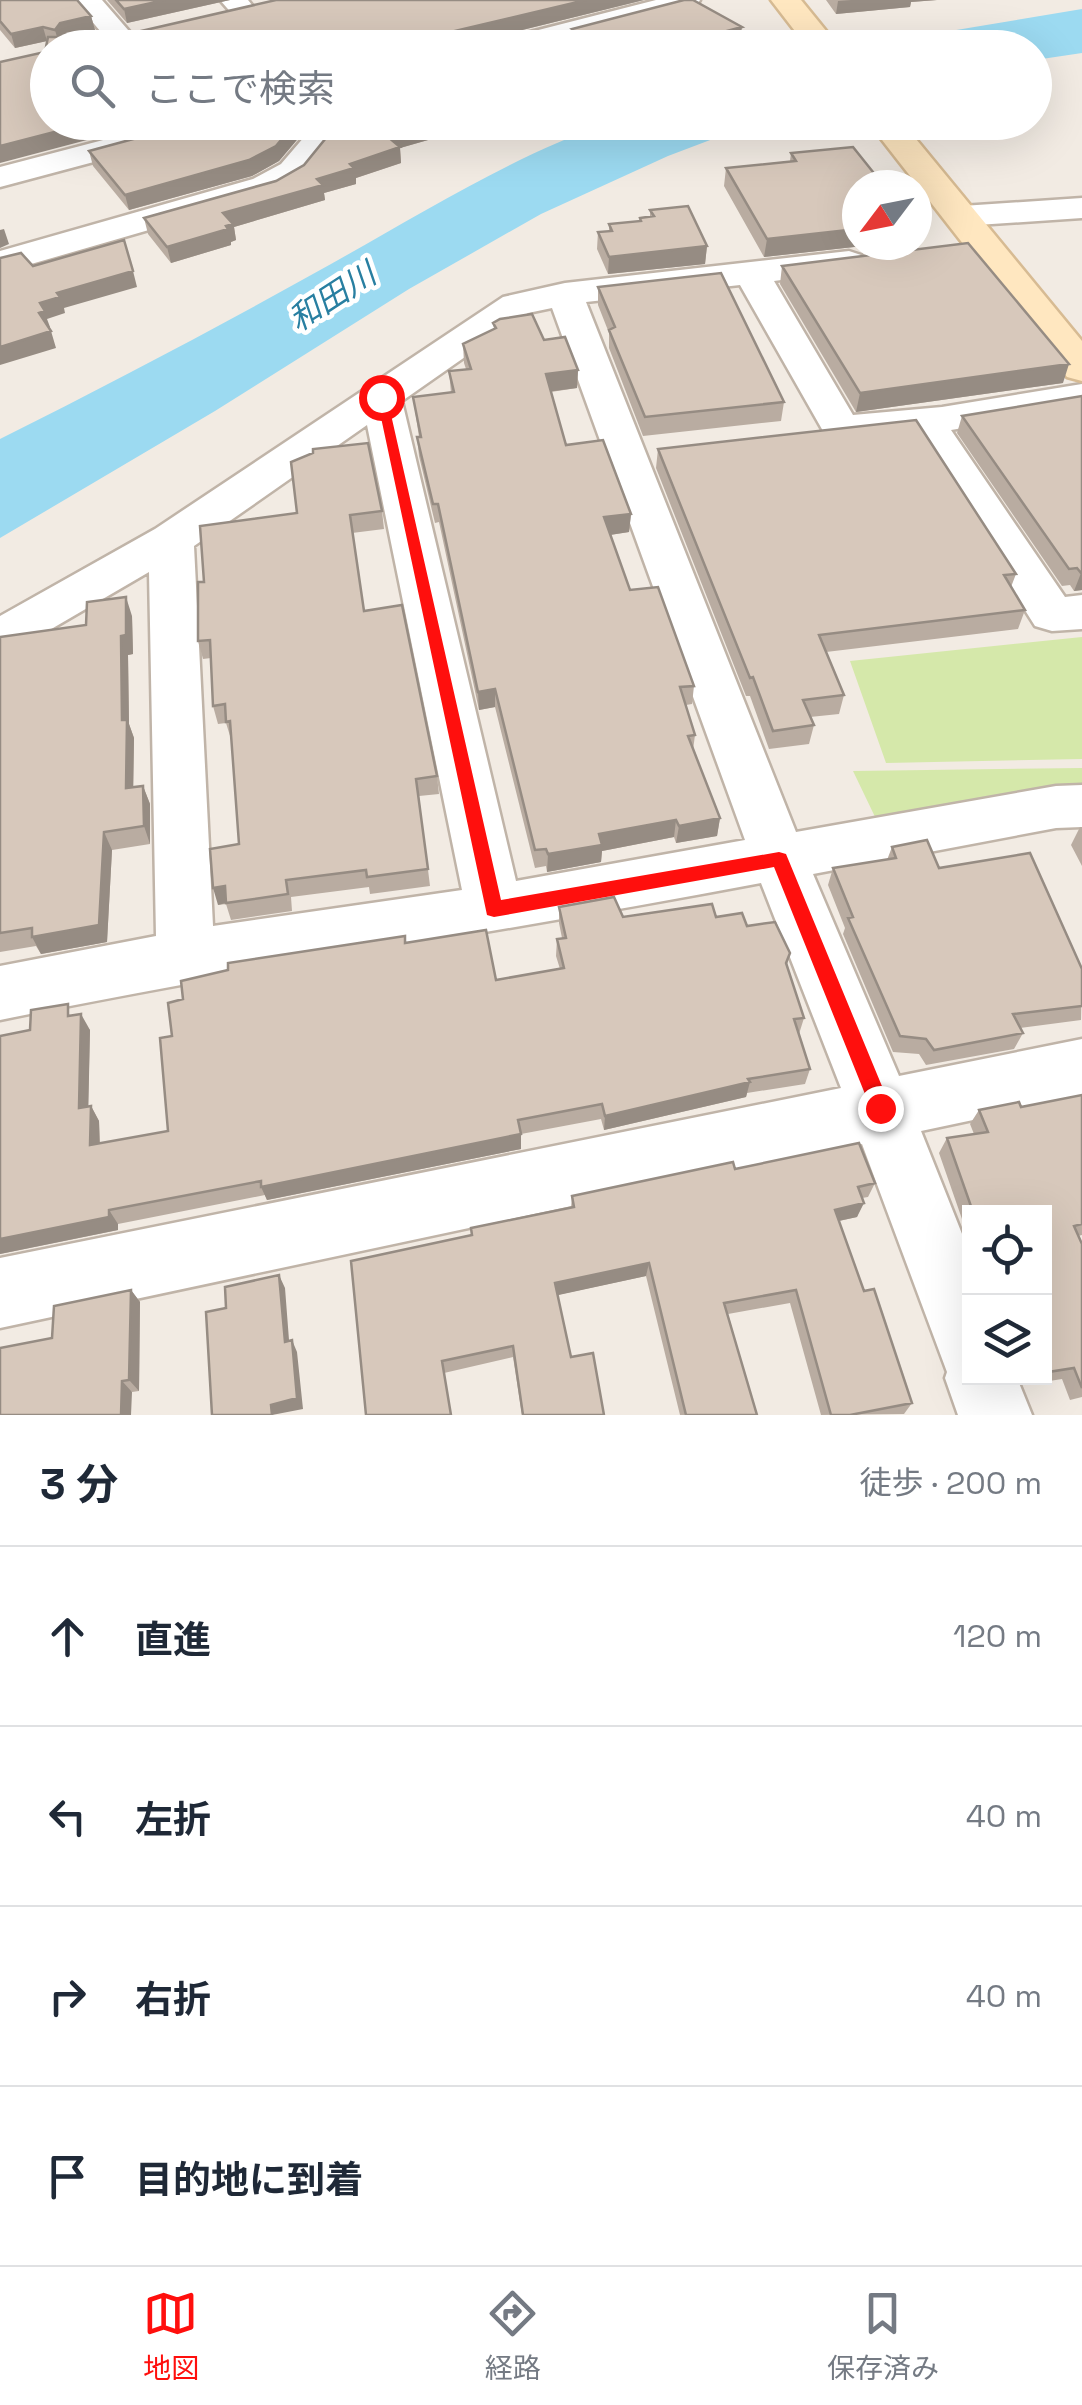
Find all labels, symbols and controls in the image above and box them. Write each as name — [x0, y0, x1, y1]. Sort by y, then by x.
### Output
search box — [30, 30, 1052, 140]
icon: search — [65, 58, 120, 113]
text: ここで検索 — [145, 65, 335, 113]
north arrow — [842, 170, 932, 260]
water label: 和田川 — [281, 252, 386, 340]
route start — [359, 375, 405, 421]
route end — [858, 1086, 904, 1132]
map controls — [962, 1205, 1052, 1385]
button: locate — [962, 1205, 1052, 1295]
button: layers — [962, 1295, 1052, 1385]
text: 3 分 — [40, 1458, 118, 1511]
text: 徒歩 · 200 m — [860, 1463, 1042, 1503]
icon: ahead — [40, 1609, 95, 1664]
text: 直進 — [135, 1616, 211, 1664]
text: 120 m — [953, 1616, 1042, 1656]
icon: left — [40, 1789, 95, 1844]
text: 左折 — [135, 1796, 211, 1844]
text: 40 m — [966, 1796, 1042, 1836]
icon: right — [40, 1969, 95, 2024]
text: 右折 — [135, 1976, 211, 2024]
text: 40 m — [966, 1976, 1042, 2016]
icon: arrive — [40, 2149, 95, 2204]
text: 目的地に到着 — [135, 2156, 363, 2204]
tab: 地図 — [143, 2286, 199, 2386]
tab: 経路 — [485, 2286, 541, 2386]
tab: 保存済み — [827, 2286, 939, 2386]

